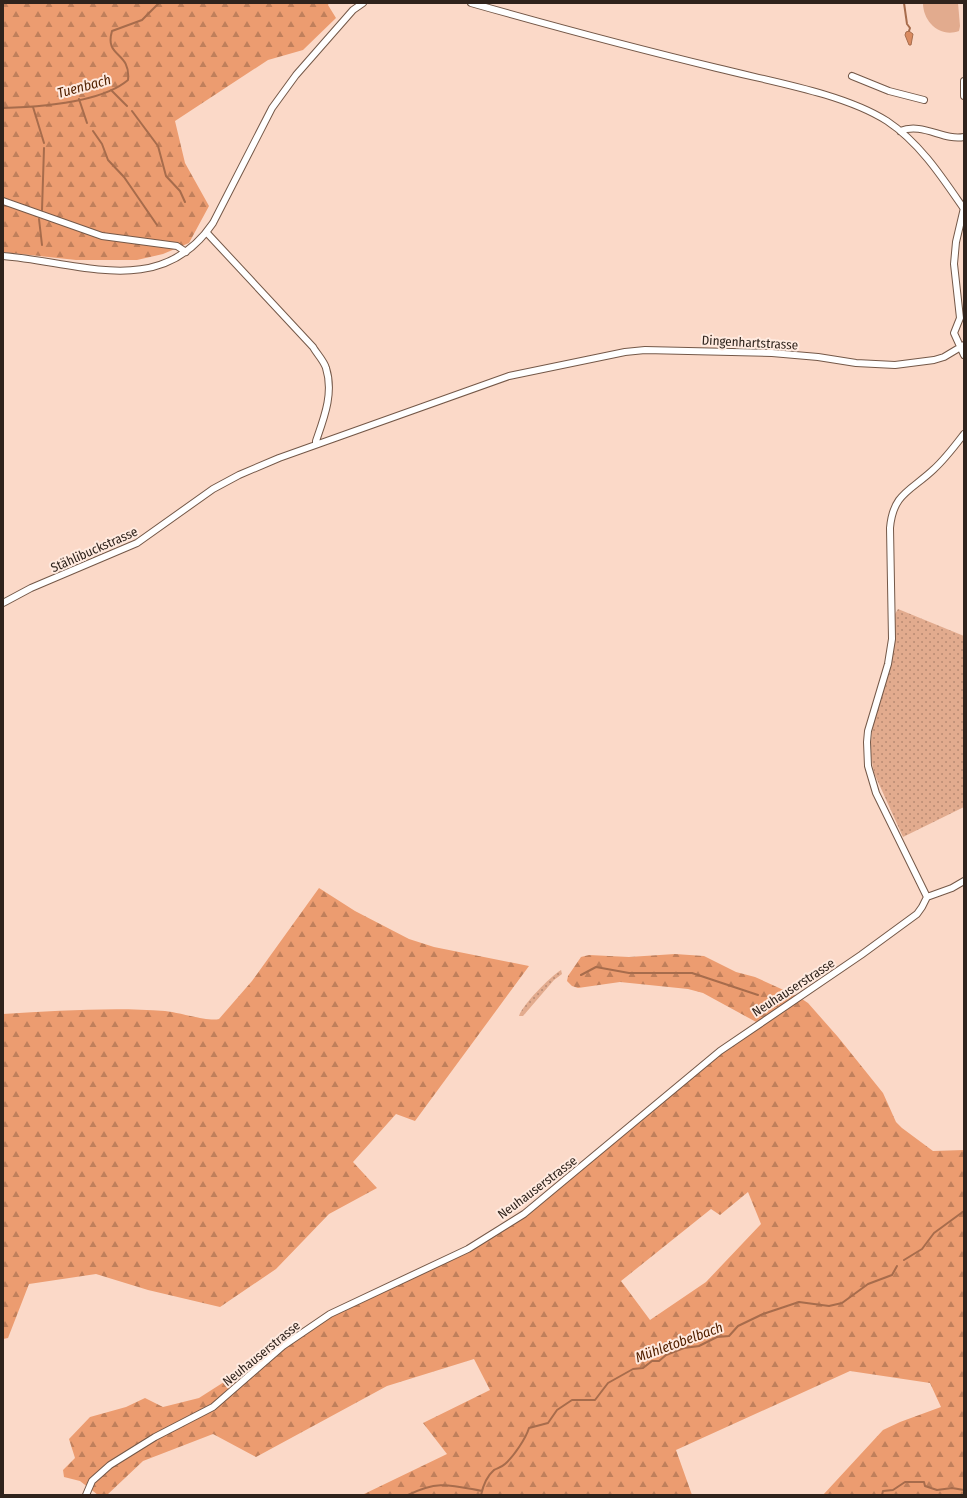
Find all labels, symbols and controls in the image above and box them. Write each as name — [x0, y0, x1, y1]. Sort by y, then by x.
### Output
water label: Tuenbach — [55, 71, 113, 102]
street label: Dingenhartstrasse — [701, 332, 799, 353]
street label: Stählibuckstrasse — [48, 524, 140, 575]
street label: Neuhauserstrasse — [749, 955, 837, 1020]
street label: Neuhauserstrasse — [495, 1153, 580, 1222]
street label: Neuhauserstrasse — [220, 1318, 303, 1389]
water label: Mühletobelbach — [633, 1319, 725, 1366]

